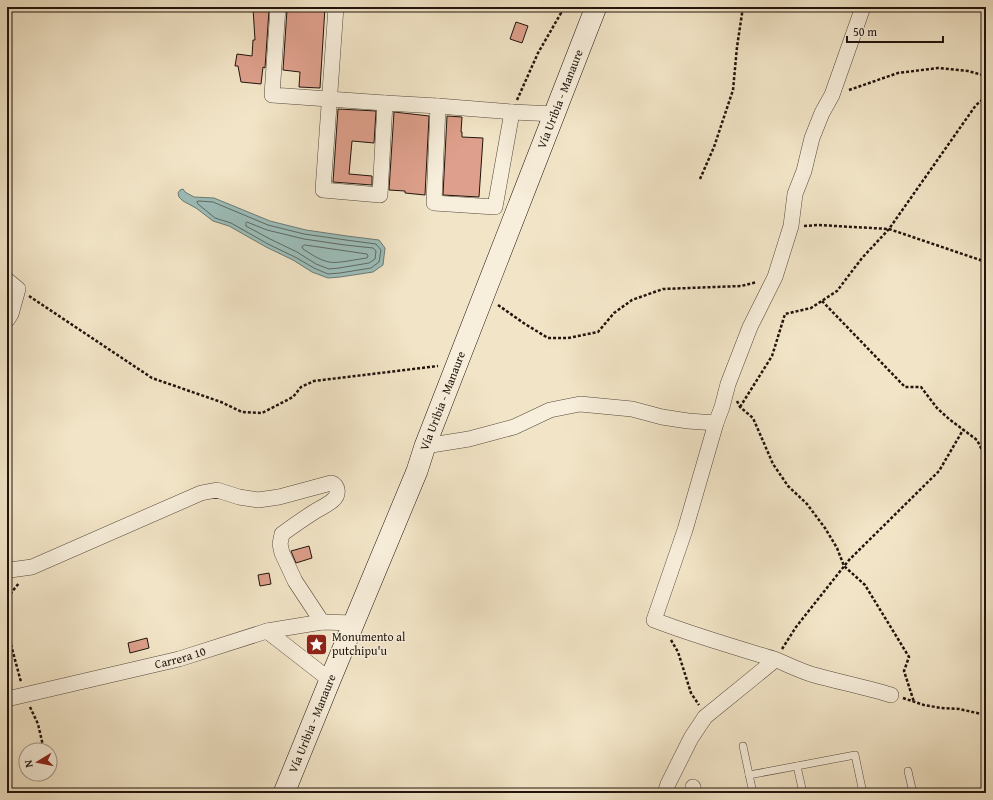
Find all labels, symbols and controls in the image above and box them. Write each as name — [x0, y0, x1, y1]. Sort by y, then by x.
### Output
scale bar — [847, 18, 943, 44]
text: 50 m — [853, 23, 877, 40]
street label: Vía Uribia - Manaure — [533, 46, 587, 151]
street label: Vía Uribia - Manaure — [415, 348, 469, 453]
place label: Monumento al putchipu'u — [332, 628, 406, 659]
place icon: Monumento al putchipu'u — [304, 631, 330, 657]
street label: Carrera 10 — [153, 642, 208, 672]
street label: Vía Uribia - Manaure — [284, 671, 340, 775]
north arrow — [18, 742, 58, 782]
text: N — [20, 758, 37, 769]

